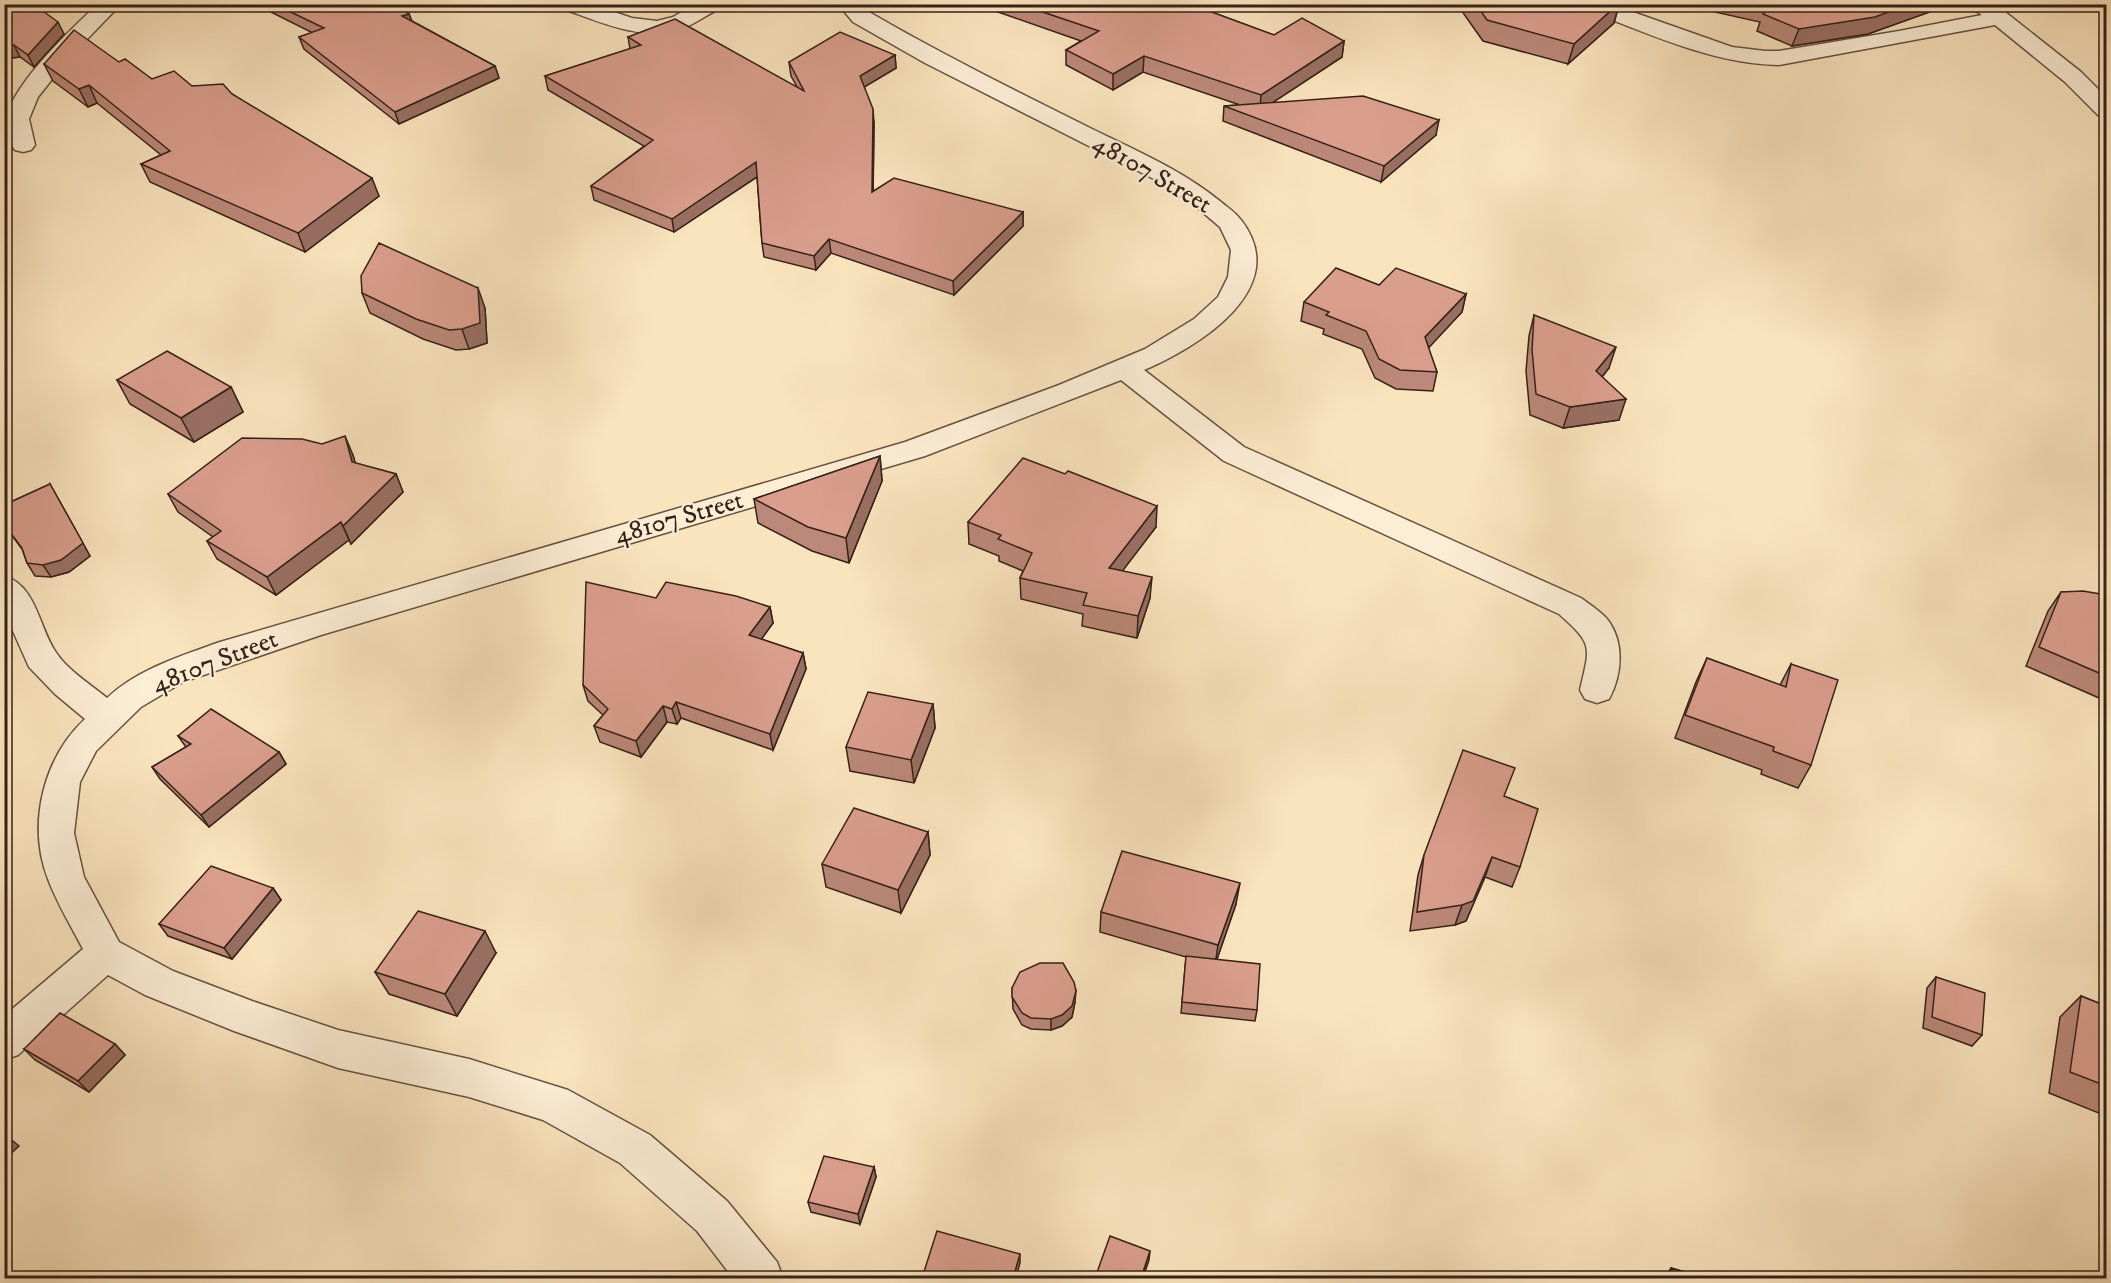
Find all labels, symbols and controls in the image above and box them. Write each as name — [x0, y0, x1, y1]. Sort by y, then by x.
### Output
street label: 48107 Street — [1087, 127, 1217, 221]
street label: 48107 Street — [611, 484, 747, 552]
street label: 48107 Street — [147, 623, 283, 701]

